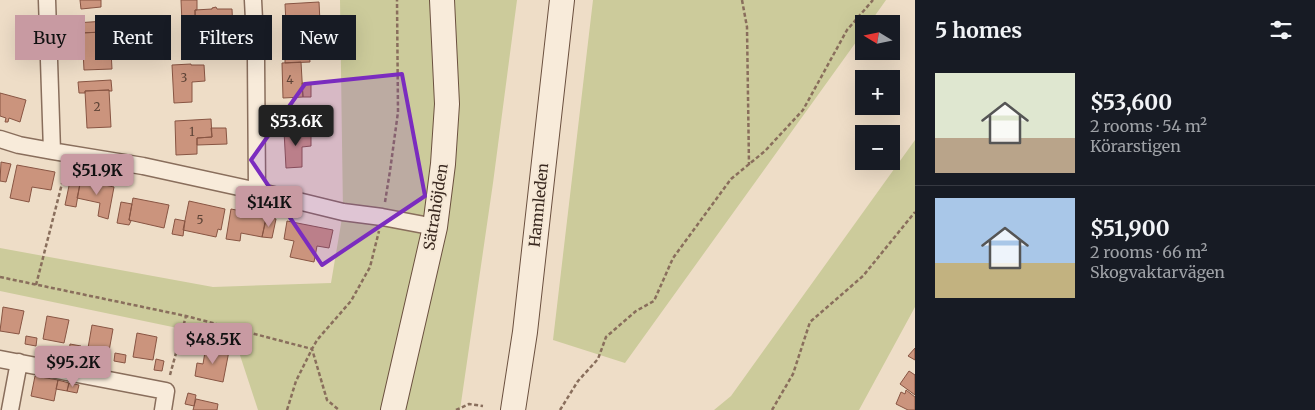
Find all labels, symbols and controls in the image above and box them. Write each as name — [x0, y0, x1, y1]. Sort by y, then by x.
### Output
chip: Buy — [15, 15, 85, 60]
chip: Rent — [95, 15, 171, 60]
chip: Filters — [181, 15, 272, 60]
chip: New — [282, 15, 356, 60]
north arrow — [855, 15, 900, 60]
map controls — [855, 15, 900, 170]
icon: filters — [1267, 16, 1295, 44]
text: 5 homes — [935, 17, 1022, 44]
house number: 3 — [181, 70, 188, 85]
button: + — [855, 70, 900, 115]
house number: 4 — [286, 72, 294, 87]
text: $53,600 — [1090, 89, 1172, 116]
icon: home — [975, 93, 1035, 153]
house number: 2 — [93, 99, 101, 114]
pin: $53.6K — [255, 104, 337, 147]
text: $53.6K — [270, 111, 322, 131]
text: 2 rooms · 54 m² — [1090, 116, 1207, 136]
house number: 1 — [189, 124, 195, 139]
button: − — [855, 125, 900, 170]
text: Körarstigen — [1090, 136, 1181, 156]
pin: $51.9K — [56, 154, 138, 196]
text: $51.9K — [72, 160, 122, 180]
street label: Sätrahöjden — [419, 162, 452, 252]
street label: Hamnleden — [525, 162, 552, 248]
pin: $141K — [234, 186, 304, 228]
text: $141K — [247, 192, 291, 212]
house number: 5 — [196, 212, 204, 227]
text: $51,900 — [1090, 215, 1170, 242]
icon: home — [975, 218, 1035, 278]
text: 2 rooms · 66 m² — [1090, 242, 1207, 262]
text: Skogvaktarvägen — [1090, 262, 1225, 282]
pin: $48.5K — [172, 322, 254, 365]
text: $48.5K — [185, 329, 241, 349]
pin: $95.2K — [32, 346, 114, 388]
text: $95.2K — [46, 352, 100, 372]

